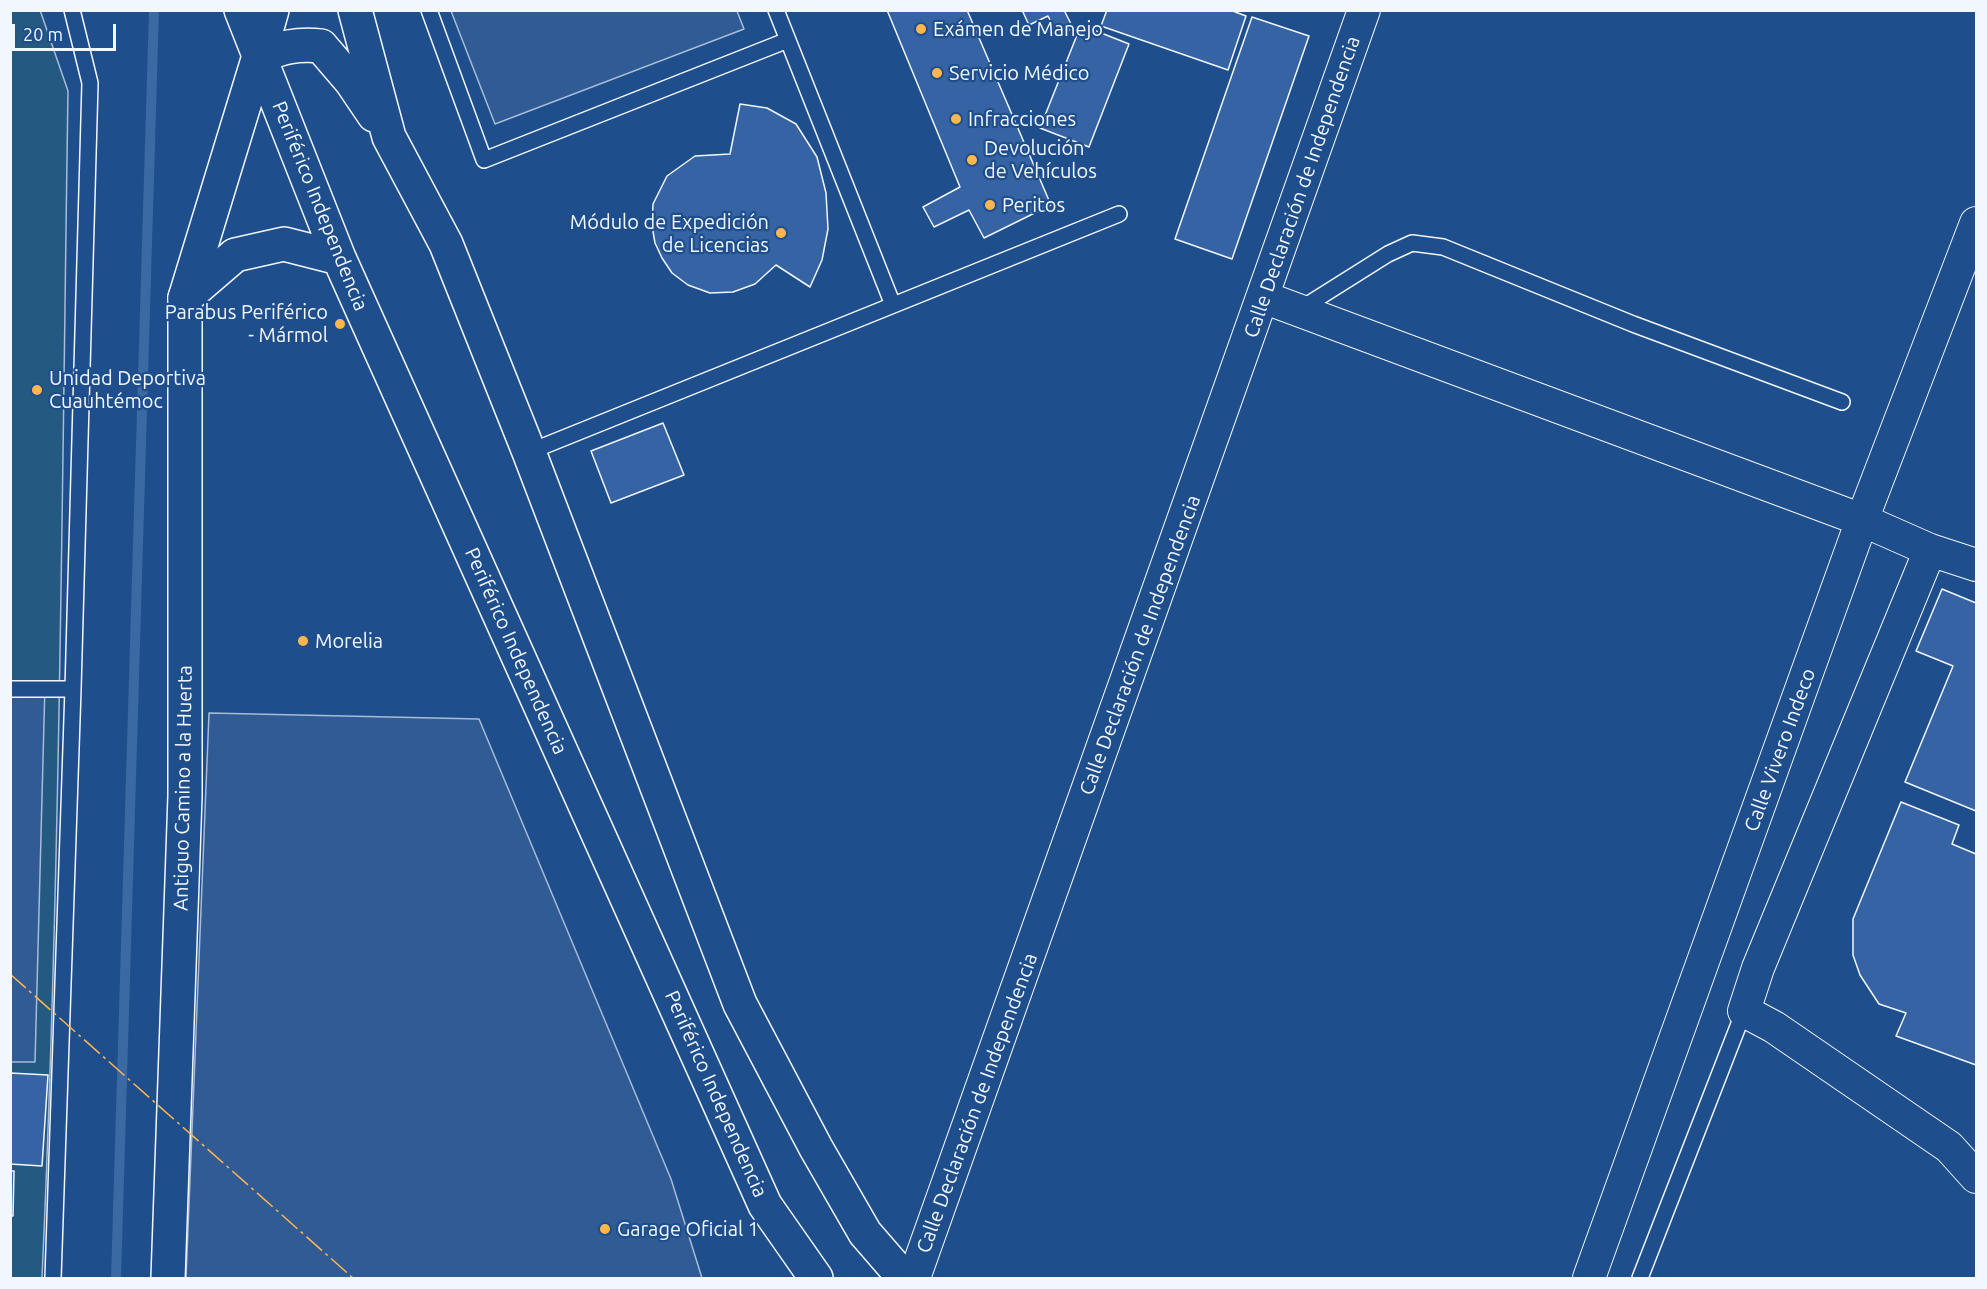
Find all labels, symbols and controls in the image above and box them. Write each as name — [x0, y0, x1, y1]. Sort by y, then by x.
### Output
scale bar — [15, 12, 118, 50]
place label: Exámen de Manejo — [933, 17, 1103, 41]
marker: Exámen de Manejo — [914, 22, 928, 36]
text: 20 m — [23, 24, 63, 44]
street label: Calle Declaración de Independencia — [1239, 33, 1365, 341]
place label: Servicio Médico — [949, 61, 1090, 85]
marker: Servicio Médico — [930, 66, 944, 80]
street label: Periférico Independencia — [267, 98, 373, 314]
place label: Infracciones — [968, 107, 1076, 131]
marker: Infracciones — [949, 112, 963, 126]
place label: Devolución de Vehículos — [984, 136, 1097, 183]
marker: Devolución de Vehículos — [965, 153, 979, 167]
place label: Peritos — [1002, 193, 1065, 217]
marker: Peritos — [983, 198, 997, 212]
place label: Módulo de Expedición de Licencias — [570, 210, 769, 257]
marker: Módulo de Expedición de Licencias — [774, 226, 788, 240]
place label: Parabus Periférico - Mármol — [165, 300, 328, 347]
marker: Parabus Periférico - Mármol — [333, 317, 347, 331]
place label: Unidad Deportiva Cuauhtémoc — [49, 366, 206, 413]
marker: Unidad Deportiva Cuauhtémoc — [30, 383, 44, 397]
street label: Calle Declaración de Independencia — [1074, 492, 1206, 798]
street label: Periférico Independencia — [460, 544, 572, 758]
place label: Morelia — [315, 629, 383, 653]
marker: Morelia — [296, 634, 310, 648]
street label: Antiguo Camino a la Huerta — [169, 665, 197, 911]
street label: Calle Vivero Indeco — [1739, 665, 1821, 835]
street label: Calle Declaración de Independencia — [911, 950, 1043, 1256]
street label: Periférico Independencia — [660, 987, 772, 1201]
place label: Garage Oficial 1 — [617, 1217, 759, 1241]
marker: Garage Oficial 1 — [598, 1222, 612, 1236]

